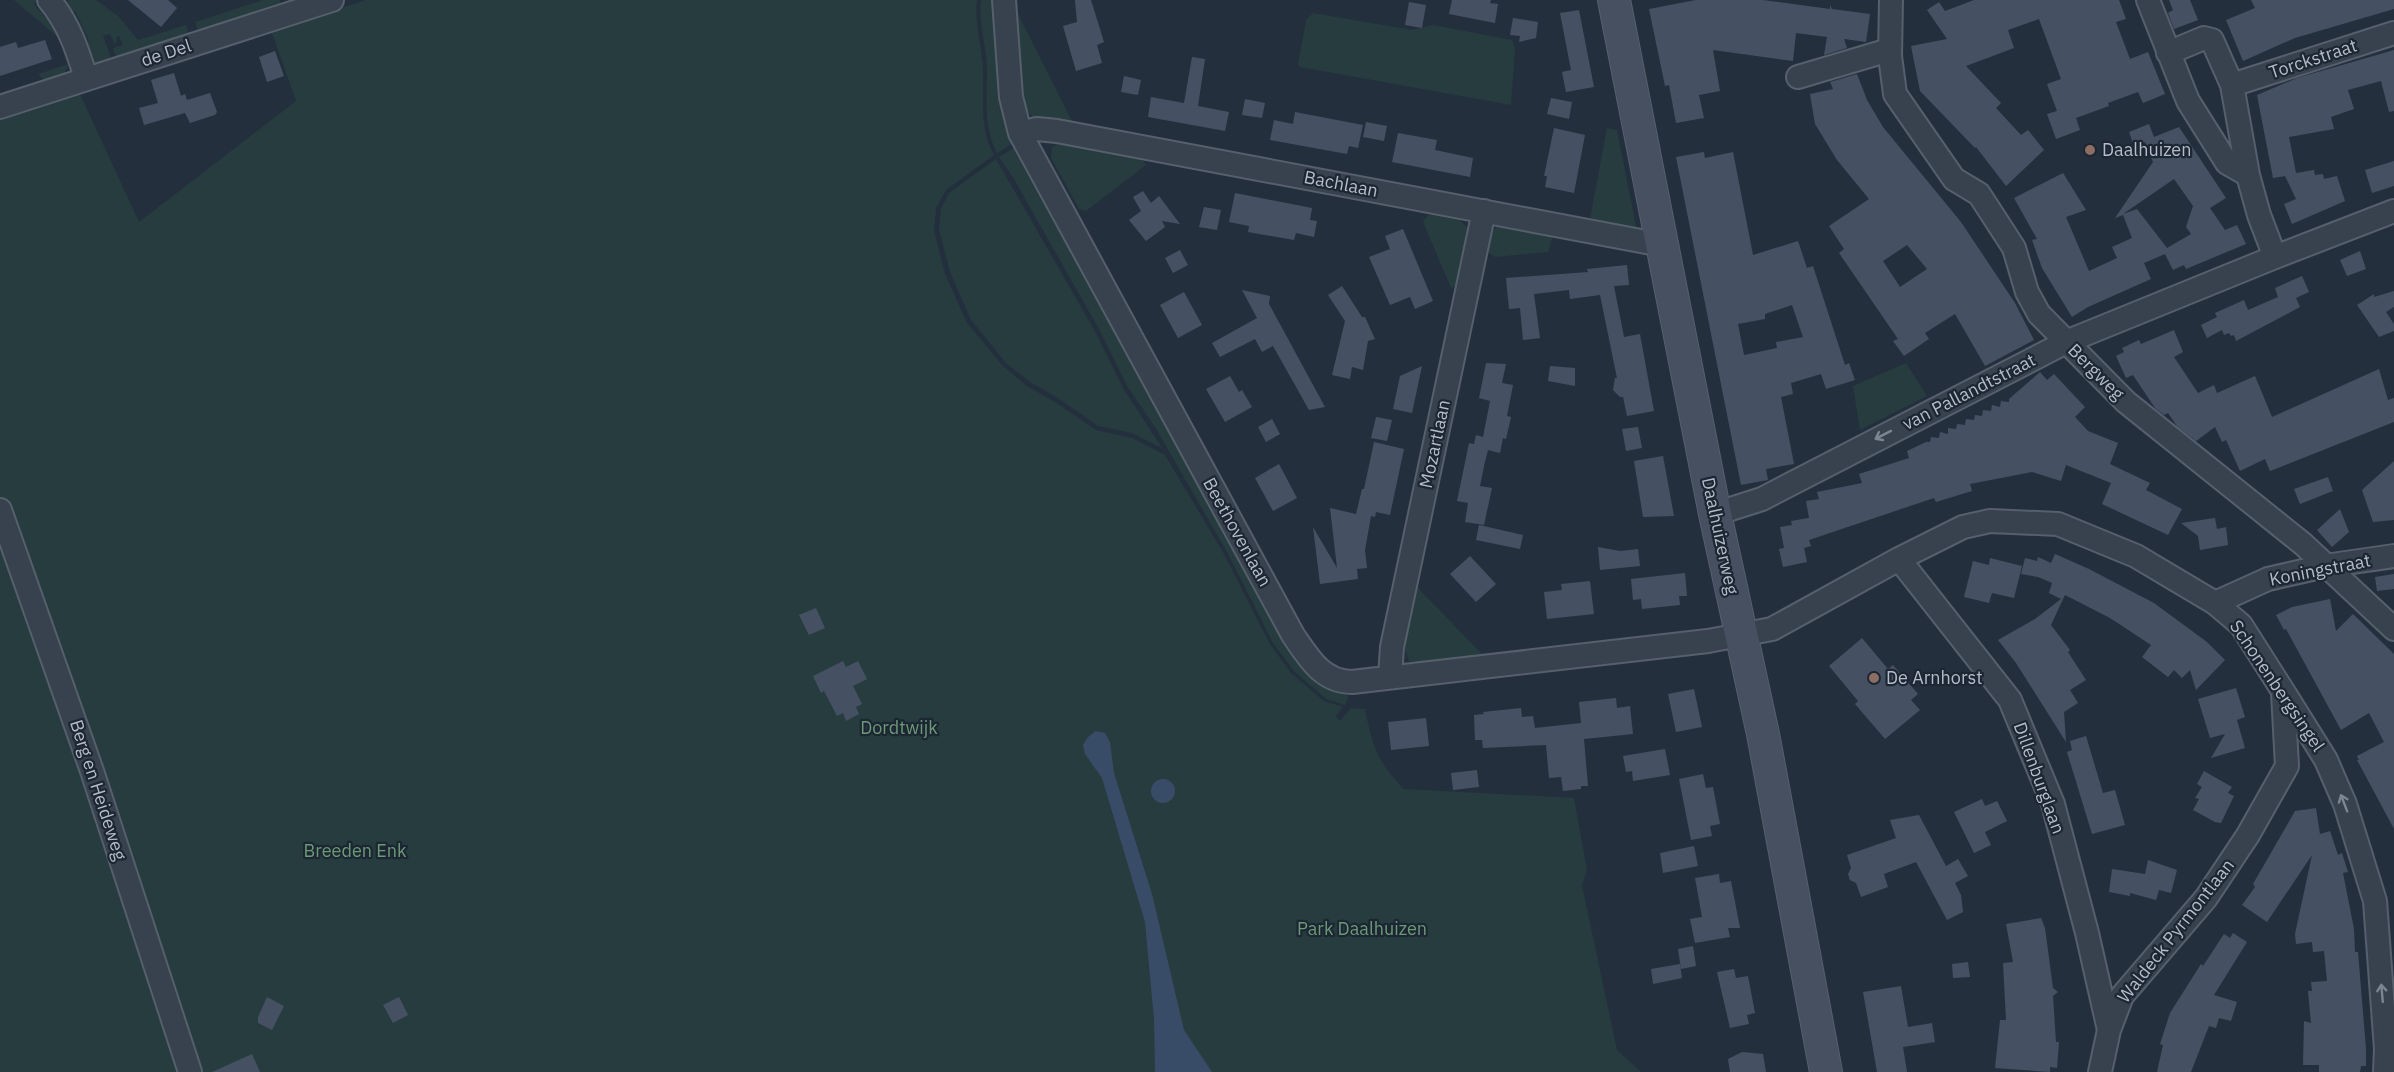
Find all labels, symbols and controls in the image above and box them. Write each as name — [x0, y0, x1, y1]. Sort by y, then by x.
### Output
street label: de Del — [138, 34, 194, 71]
street label: Torckstraat — [2266, 34, 2360, 84]
place label: Daalhuizen — [2102, 138, 2191, 161]
marker: Daalhuizen — [2083, 143, 2097, 157]
street label: Bachlaan — [1302, 165, 1380, 202]
street label: Bergweg — [2063, 339, 2130, 405]
street label: van Pallandtstraat — [1898, 348, 2039, 435]
street label: Mozartlaan — [1414, 398, 1455, 490]
one-way arrow — [1874, 430, 1892, 442]
street label: Beethovenlaan — [1198, 473, 1277, 590]
street label: Daalhuizerweg — [1697, 475, 1744, 597]
street label: Koningstraat — [2267, 548, 2372, 591]
street label: Schonenbergsingel — [2225, 616, 2330, 756]
place label: De Arnhorst — [1886, 666, 1982, 689]
marker: De Arnhorst — [1867, 671, 1881, 685]
park label: Dordtwijk — [860, 716, 938, 739]
street label: Berg en Heideweg — [65, 717, 132, 863]
street label: Dillenburglaan — [2009, 719, 2070, 837]
one-way arrow — [2338, 794, 2349, 812]
park label: Breeden Enk — [303, 839, 407, 862]
street label: Waldeck Pyrmontlaan — [2112, 854, 2239, 1007]
park label: Park Daalhuizen — [1297, 917, 1427, 940]
one-way arrow — [2376, 983, 2387, 1003]

